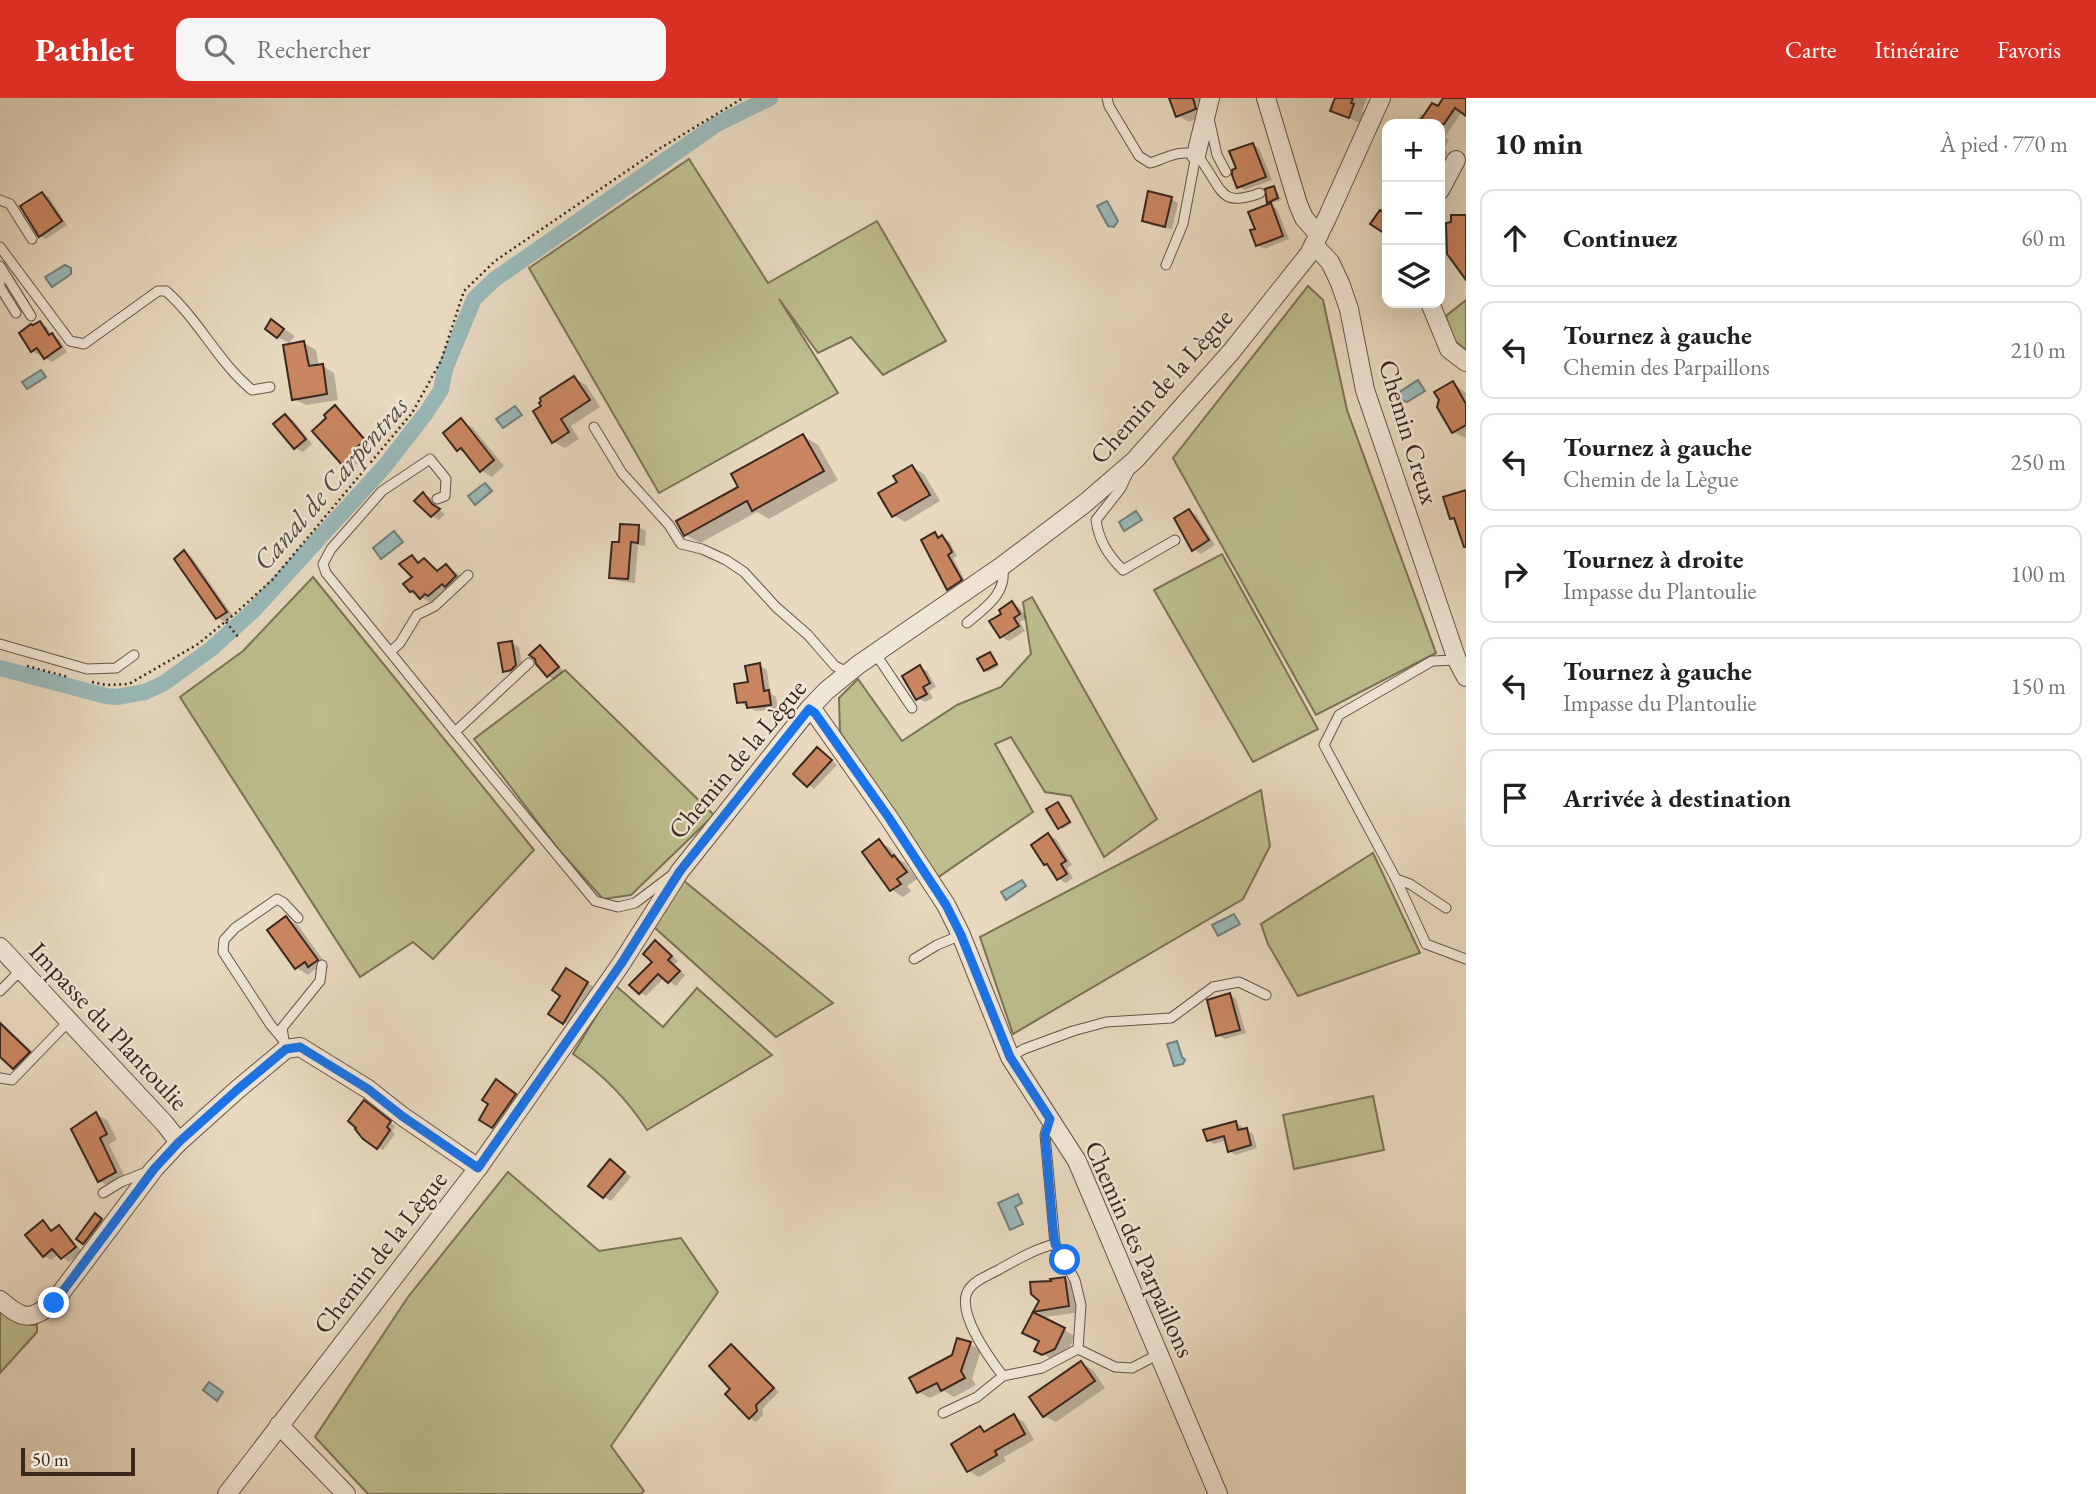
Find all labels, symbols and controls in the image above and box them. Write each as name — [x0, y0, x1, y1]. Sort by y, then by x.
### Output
search box — [176, 18, 666, 81]
text: Pathlet — [35, 28, 134, 71]
icon: search — [200, 30, 238, 68]
text: Rechercher — [256, 32, 370, 66]
text: Carte — [1785, 34, 1836, 65]
text: Itinéraire — [1874, 34, 1959, 65]
text: Favoris — [1997, 34, 2061, 65]
map controls — [1382, 119, 1445, 308]
button: + — [1382, 119, 1445, 182]
text: 10 min — [1494, 124, 1583, 163]
text: À pied · 770 m — [1940, 129, 2068, 159]
button: − — [1382, 182, 1445, 245]
icon: ahead — [1496, 219, 1534, 257]
text: Continuez — [1563, 221, 1677, 255]
text: 60 m — [2021, 223, 2066, 253]
button: layers — [1382, 245, 1445, 308]
street label: Chemin de la Lègue — [1082, 301, 1240, 471]
text: Tournez à gauche — [1563, 318, 1752, 352]
icon: left — [1496, 331, 1534, 369]
text: 210 m — [2010, 335, 2066, 365]
text: Chemin des Parpaillons — [1563, 352, 1770, 382]
street label: Chemin Creux — [1371, 355, 1447, 509]
water label: Canal de Carpentras — [245, 388, 416, 578]
text: Tournez à gauche — [1563, 430, 1752, 464]
icon: left — [1496, 443, 1534, 481]
text: 250 m — [2010, 447, 2066, 477]
text: Chemin de la Lègue — [1563, 464, 1738, 494]
text: Tournez à droite — [1563, 542, 1744, 576]
icon: right — [1496, 555, 1534, 593]
text: 100 m — [2010, 559, 2066, 589]
text: Impasse du Plantoulie — [1563, 576, 1757, 606]
text: Tournez à gauche — [1563, 654, 1752, 688]
icon: left — [1496, 667, 1534, 705]
text: 150 m — [2010, 671, 2066, 701]
street label: Chemin de la Lègue — [660, 672, 814, 846]
text: Impasse du Plantoulie — [1563, 688, 1757, 718]
icon: arrive — [1496, 779, 1534, 817]
text: Arrivée à destination — [1563, 781, 1791, 815]
street label: Impasse du Plantoulie — [22, 934, 196, 1118]
street label: Chemin des Parpaillons — [1077, 1135, 1203, 1363]
street label: Chemin de la Lègue — [306, 1163, 454, 1341]
route start — [1049, 1244, 1080, 1275]
route end — [38, 1287, 69, 1318]
scale bar — [21, 1445, 135, 1477]
text: 50 m — [32, 1447, 69, 1472]

